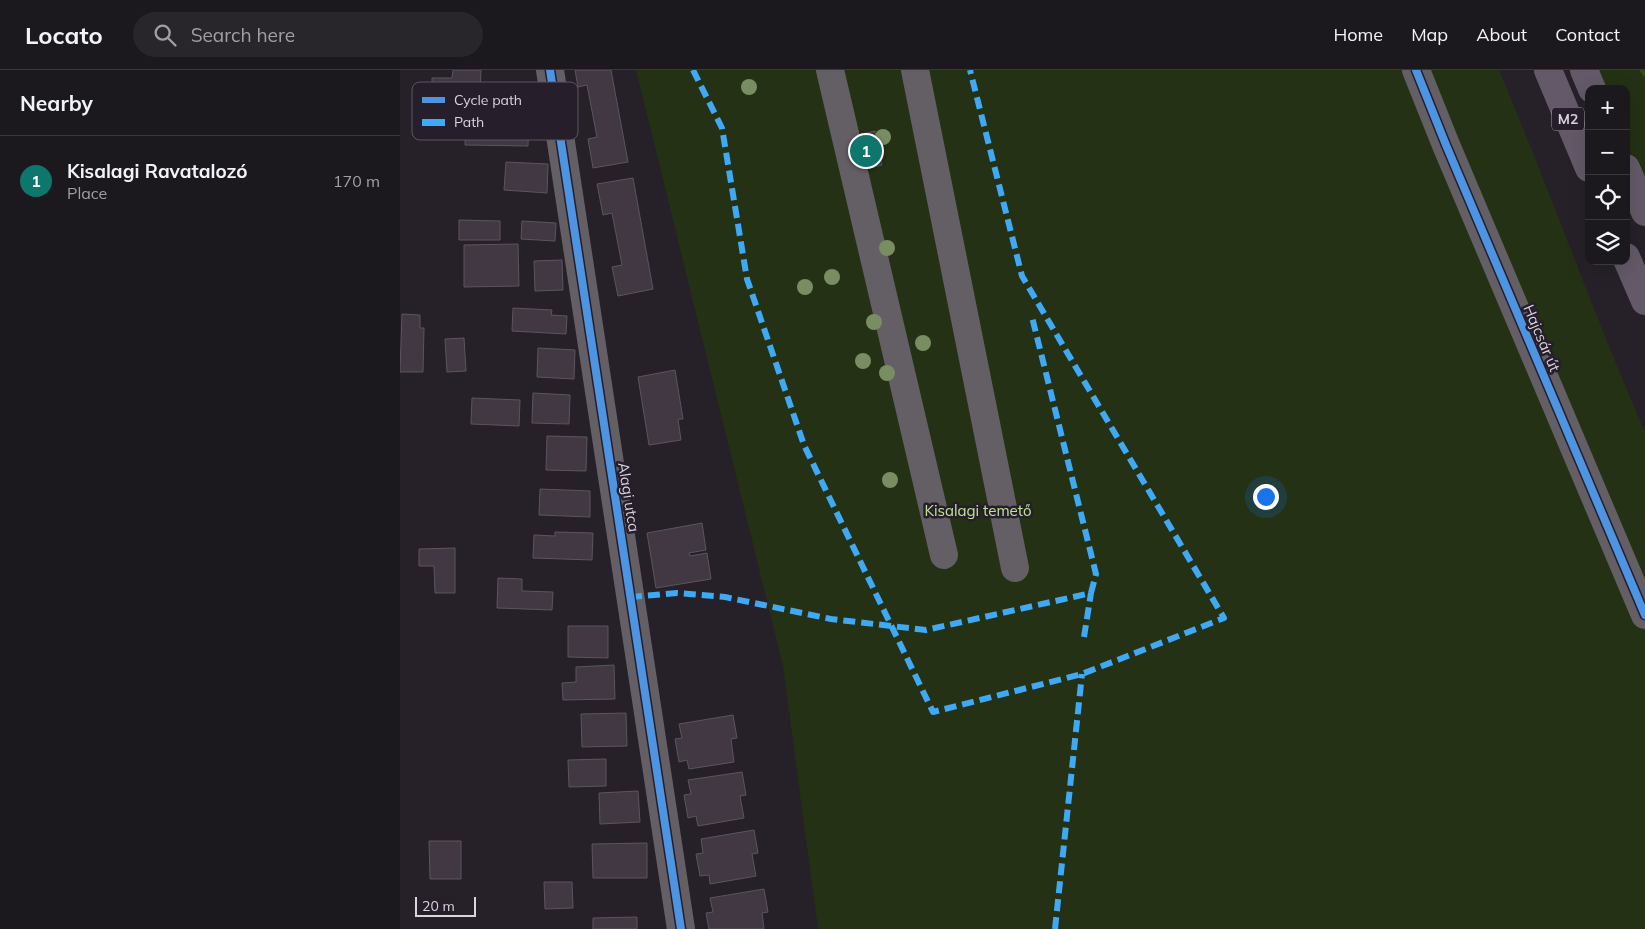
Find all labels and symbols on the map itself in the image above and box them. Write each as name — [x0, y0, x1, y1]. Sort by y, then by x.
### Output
legend — [412, 82, 578, 140]
text: Cycle path — [454, 91, 522, 109]
road number: M2 — [1552, 108, 1584, 131]
text: Path — [454, 113, 484, 131]
pin: 1 — [850, 132, 882, 170]
street label: Hajcsár út — [1519, 302, 1565, 374]
street label: Alagi utca — [614, 461, 644, 533]
your location — [1253, 484, 1279, 510]
park label: Kisalagi temető — [924, 501, 1032, 520]
scale bar — [415, 894, 476, 917]

